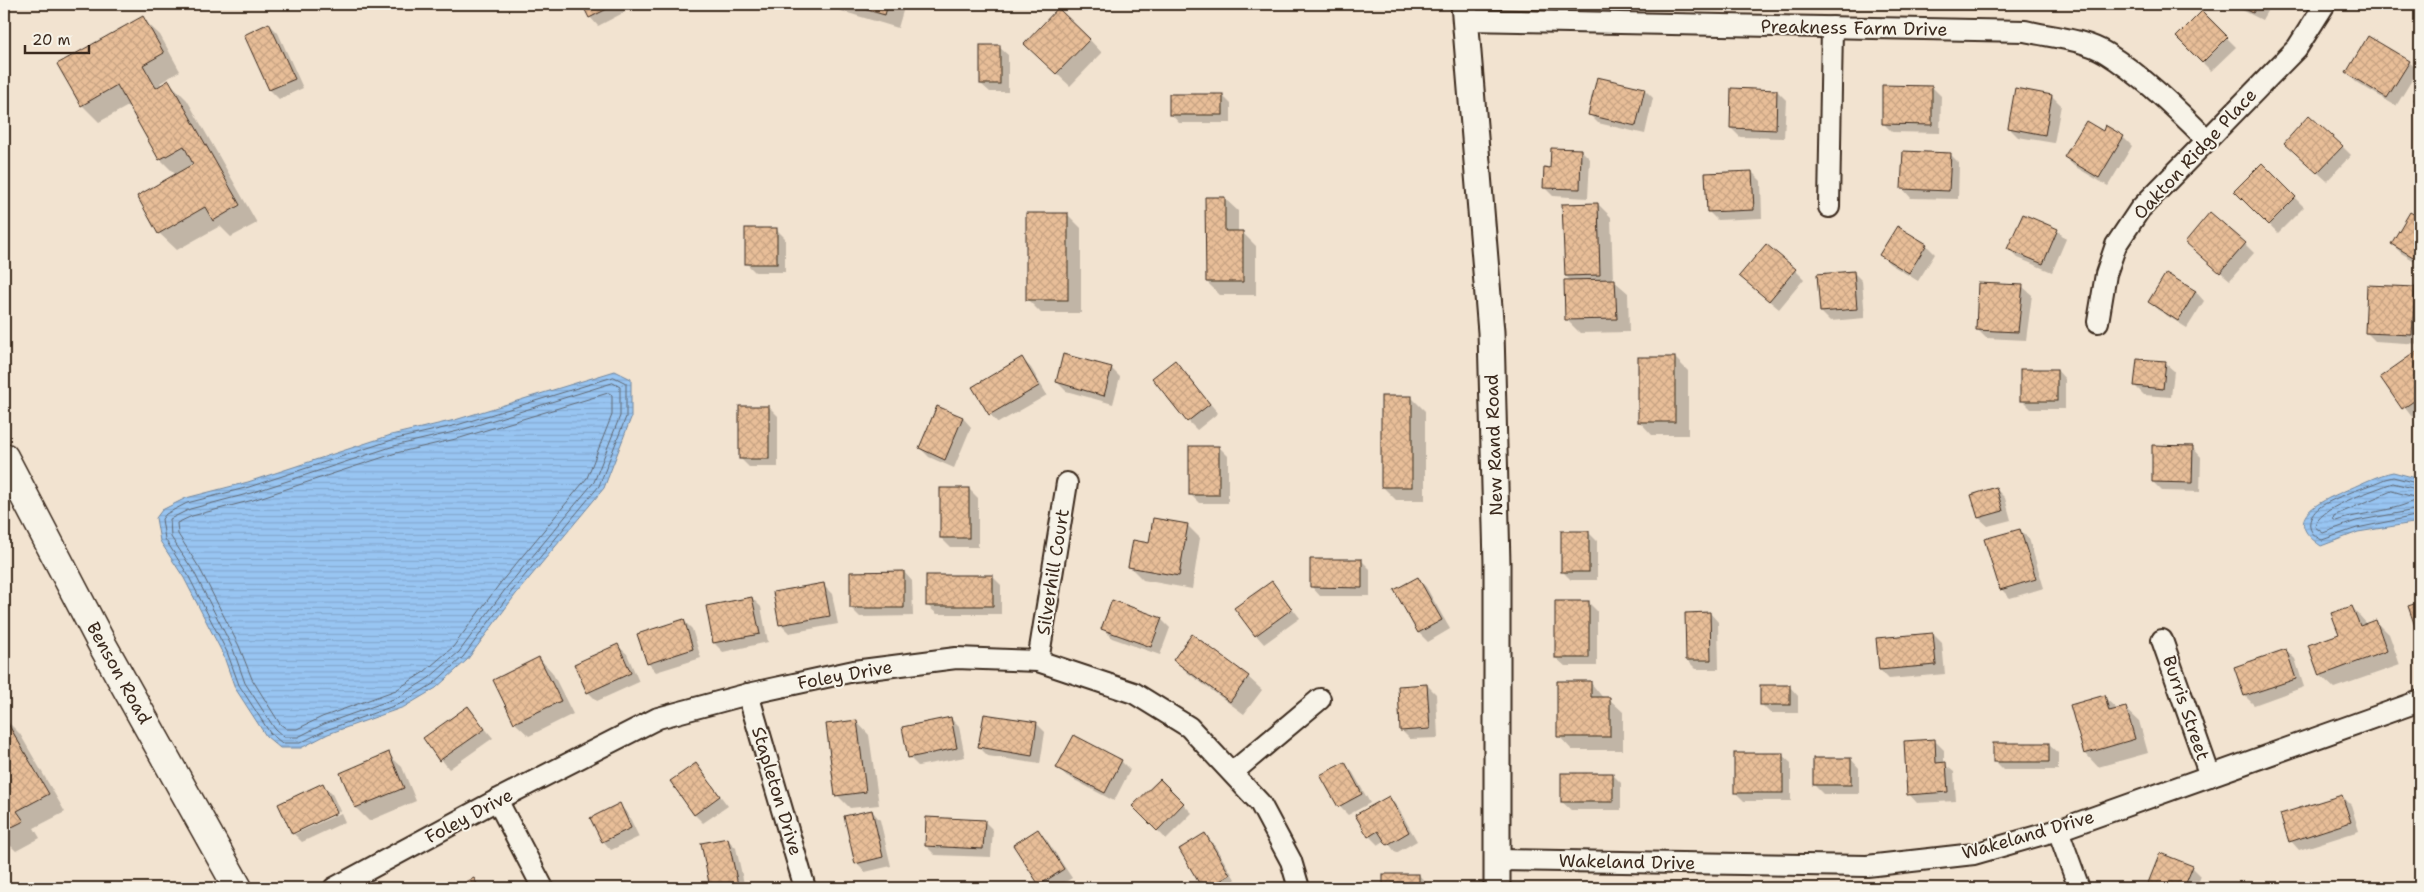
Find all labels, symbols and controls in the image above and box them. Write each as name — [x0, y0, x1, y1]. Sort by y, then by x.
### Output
street label: Preakness Farm Drive — [1760, 14, 1948, 42]
scale bar — [25, 22, 89, 54]
text: 20 m — [32, 30, 71, 50]
street label: Oakton Ridge Place — [2128, 83, 2262, 225]
street label: New Rand Road — [1480, 374, 1508, 516]
street label: Silverhill Court — [1031, 507, 1075, 637]
street label: Benson Road — [81, 618, 157, 728]
street label: Burris Street — [2157, 652, 2215, 764]
street label: Foley Drive — [796, 655, 894, 695]
street label: Stapleton Drive — [746, 724, 808, 858]
street label: Foley Drive — [421, 783, 517, 849]
street label: Wakeland Drive — [1959, 805, 2097, 865]
street label: Wakeland Drive — [1558, 849, 1696, 875]

